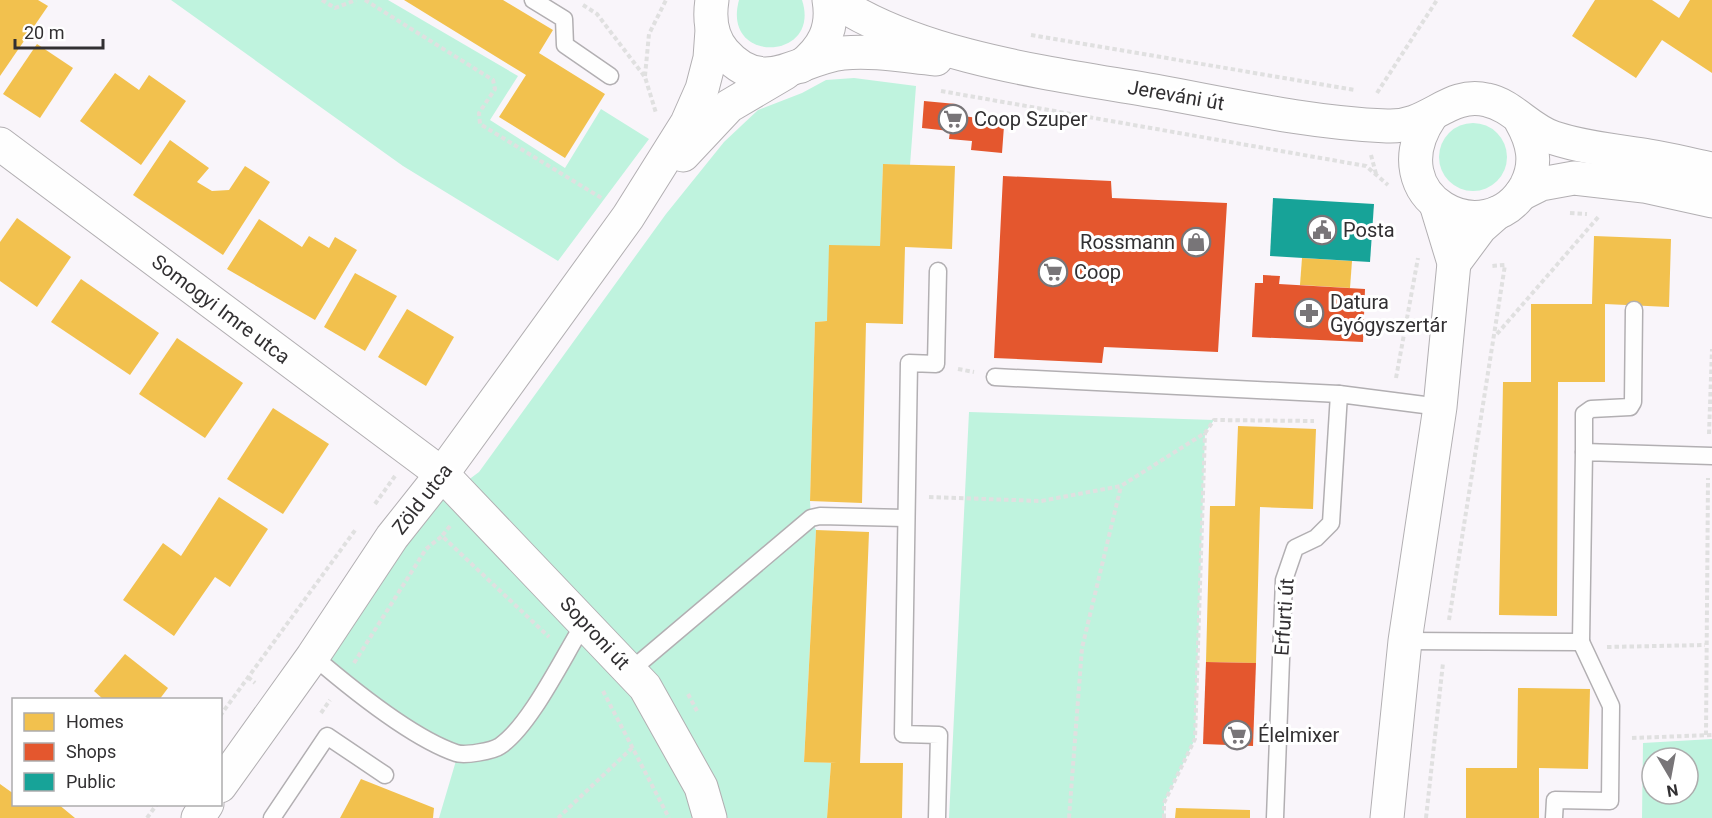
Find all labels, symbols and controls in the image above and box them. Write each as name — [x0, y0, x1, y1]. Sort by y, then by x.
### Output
scale bar — [15, 12, 104, 50]
text: 20 m — [24, 22, 64, 43]
street label: Jereváni út — [1126, 75, 1226, 115]
supermarket icon: Coop Szuper — [937, 103, 969, 135]
place label: Coop Szuper — [974, 107, 1088, 131]
public building icon: Posta — [1306, 214, 1338, 246]
place label: Posta — [1343, 218, 1395, 242]
shop icon: Rossmann — [1180, 226, 1212, 258]
place label: Rossmann — [1080, 230, 1175, 254]
street label: Somogyi Imre utca — [147, 249, 295, 369]
supermarket icon: Coop — [1037, 256, 1069, 288]
place label: Coop — [1074, 260, 1121, 284]
place label: Datura Gyógyszertár — [1330, 290, 1447, 337]
pharmacy icon: Datura Gyógyszertár — [1293, 297, 1325, 329]
street label: Zöld utca — [387, 459, 457, 539]
street label: Erfurti út — [1269, 578, 1299, 656]
street label: Soproni út — [555, 592, 635, 674]
legend — [12, 698, 222, 806]
text: Homes — [66, 711, 124, 732]
supermarket icon: Élelmixer — [1221, 719, 1253, 751]
place label: Élelmixer — [1258, 723, 1339, 747]
text: Shops — [66, 741, 116, 762]
north arrow — [1640, 746, 1700, 806]
text: Public — [66, 771, 116, 792]
text: N — [1665, 780, 1680, 801]

